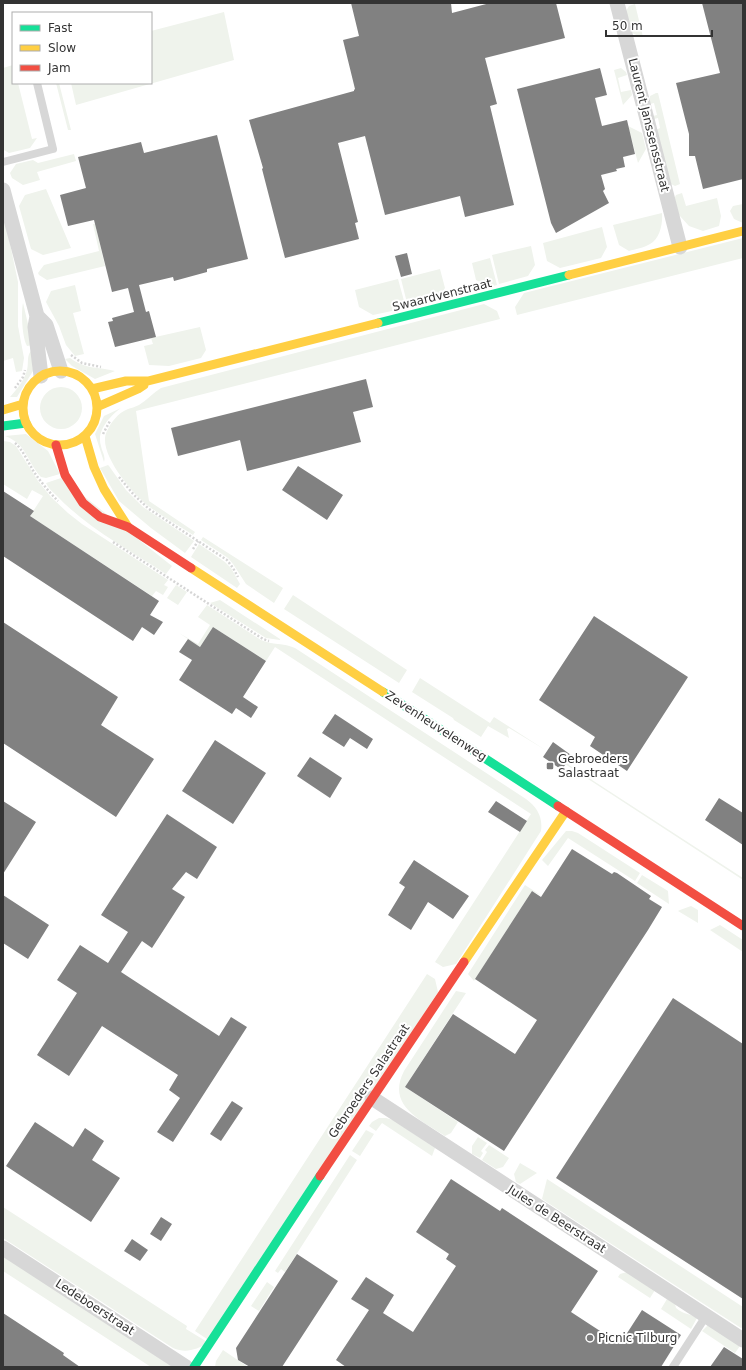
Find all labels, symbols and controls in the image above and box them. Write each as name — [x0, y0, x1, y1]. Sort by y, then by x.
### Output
legend — [12, 12, 152, 84]
scale bar — [606, 12, 712, 38]
text: 50 m — [612, 19, 643, 33]
text: Fast — [48, 21, 72, 35]
text: Slow — [48, 41, 76, 55]
street label: Laurent Janssensstraat — [626, 57, 672, 194]
text: Jam — [47, 61, 71, 75]
street label: Swaardvenstraat — [391, 276, 493, 314]
street label: Zevenheuvelenweg — [383, 688, 489, 764]
place label: Gebroeders Salastraat — [558, 752, 628, 780]
marker: Gebroeders Salastraat — [545, 761, 555, 771]
street label: Gebroeders Salastraat — [326, 1021, 413, 1141]
street label: Jules de Beerstraat — [505, 1182, 609, 1256]
street label: Ledeboerstraat — [53, 1276, 137, 1338]
place label: Picnic Tilburg — [598, 1331, 677, 1345]
marker: Picnic Tilburg — [585, 1333, 595, 1343]

